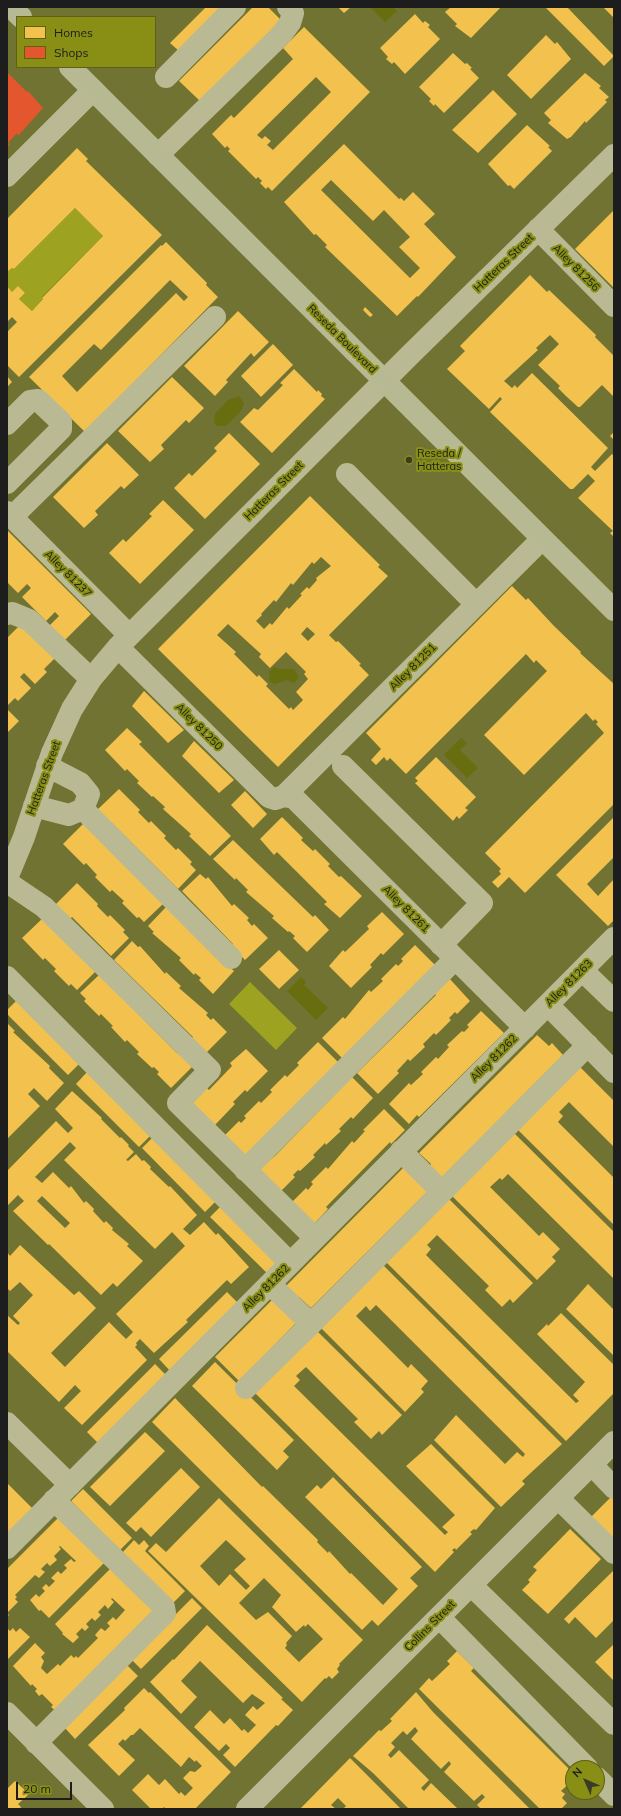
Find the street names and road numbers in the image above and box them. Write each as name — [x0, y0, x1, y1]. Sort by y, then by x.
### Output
street label: Hatteras Street — [471, 231, 537, 295]
street label: Alley 81256 — [550, 242, 602, 294]
street label: Reseda Boulevard — [305, 302, 379, 376]
street label: Hatteras Street — [242, 459, 306, 523]
street label: Alley 81237 — [42, 548, 94, 600]
street label: Alley 81251 — [387, 641, 439, 693]
street label: Alley 81250 — [173, 701, 225, 753]
street label: Hatteras Street — [24, 739, 64, 817]
street label: Alley 81261 — [380, 883, 432, 935]
street label: Alley 81263 — [543, 957, 595, 1009]
street label: Alley 81262 — [468, 1032, 520, 1084]
street label: Alley 81262 — [240, 1262, 292, 1314]
street label: Collins Street — [402, 1598, 458, 1654]

